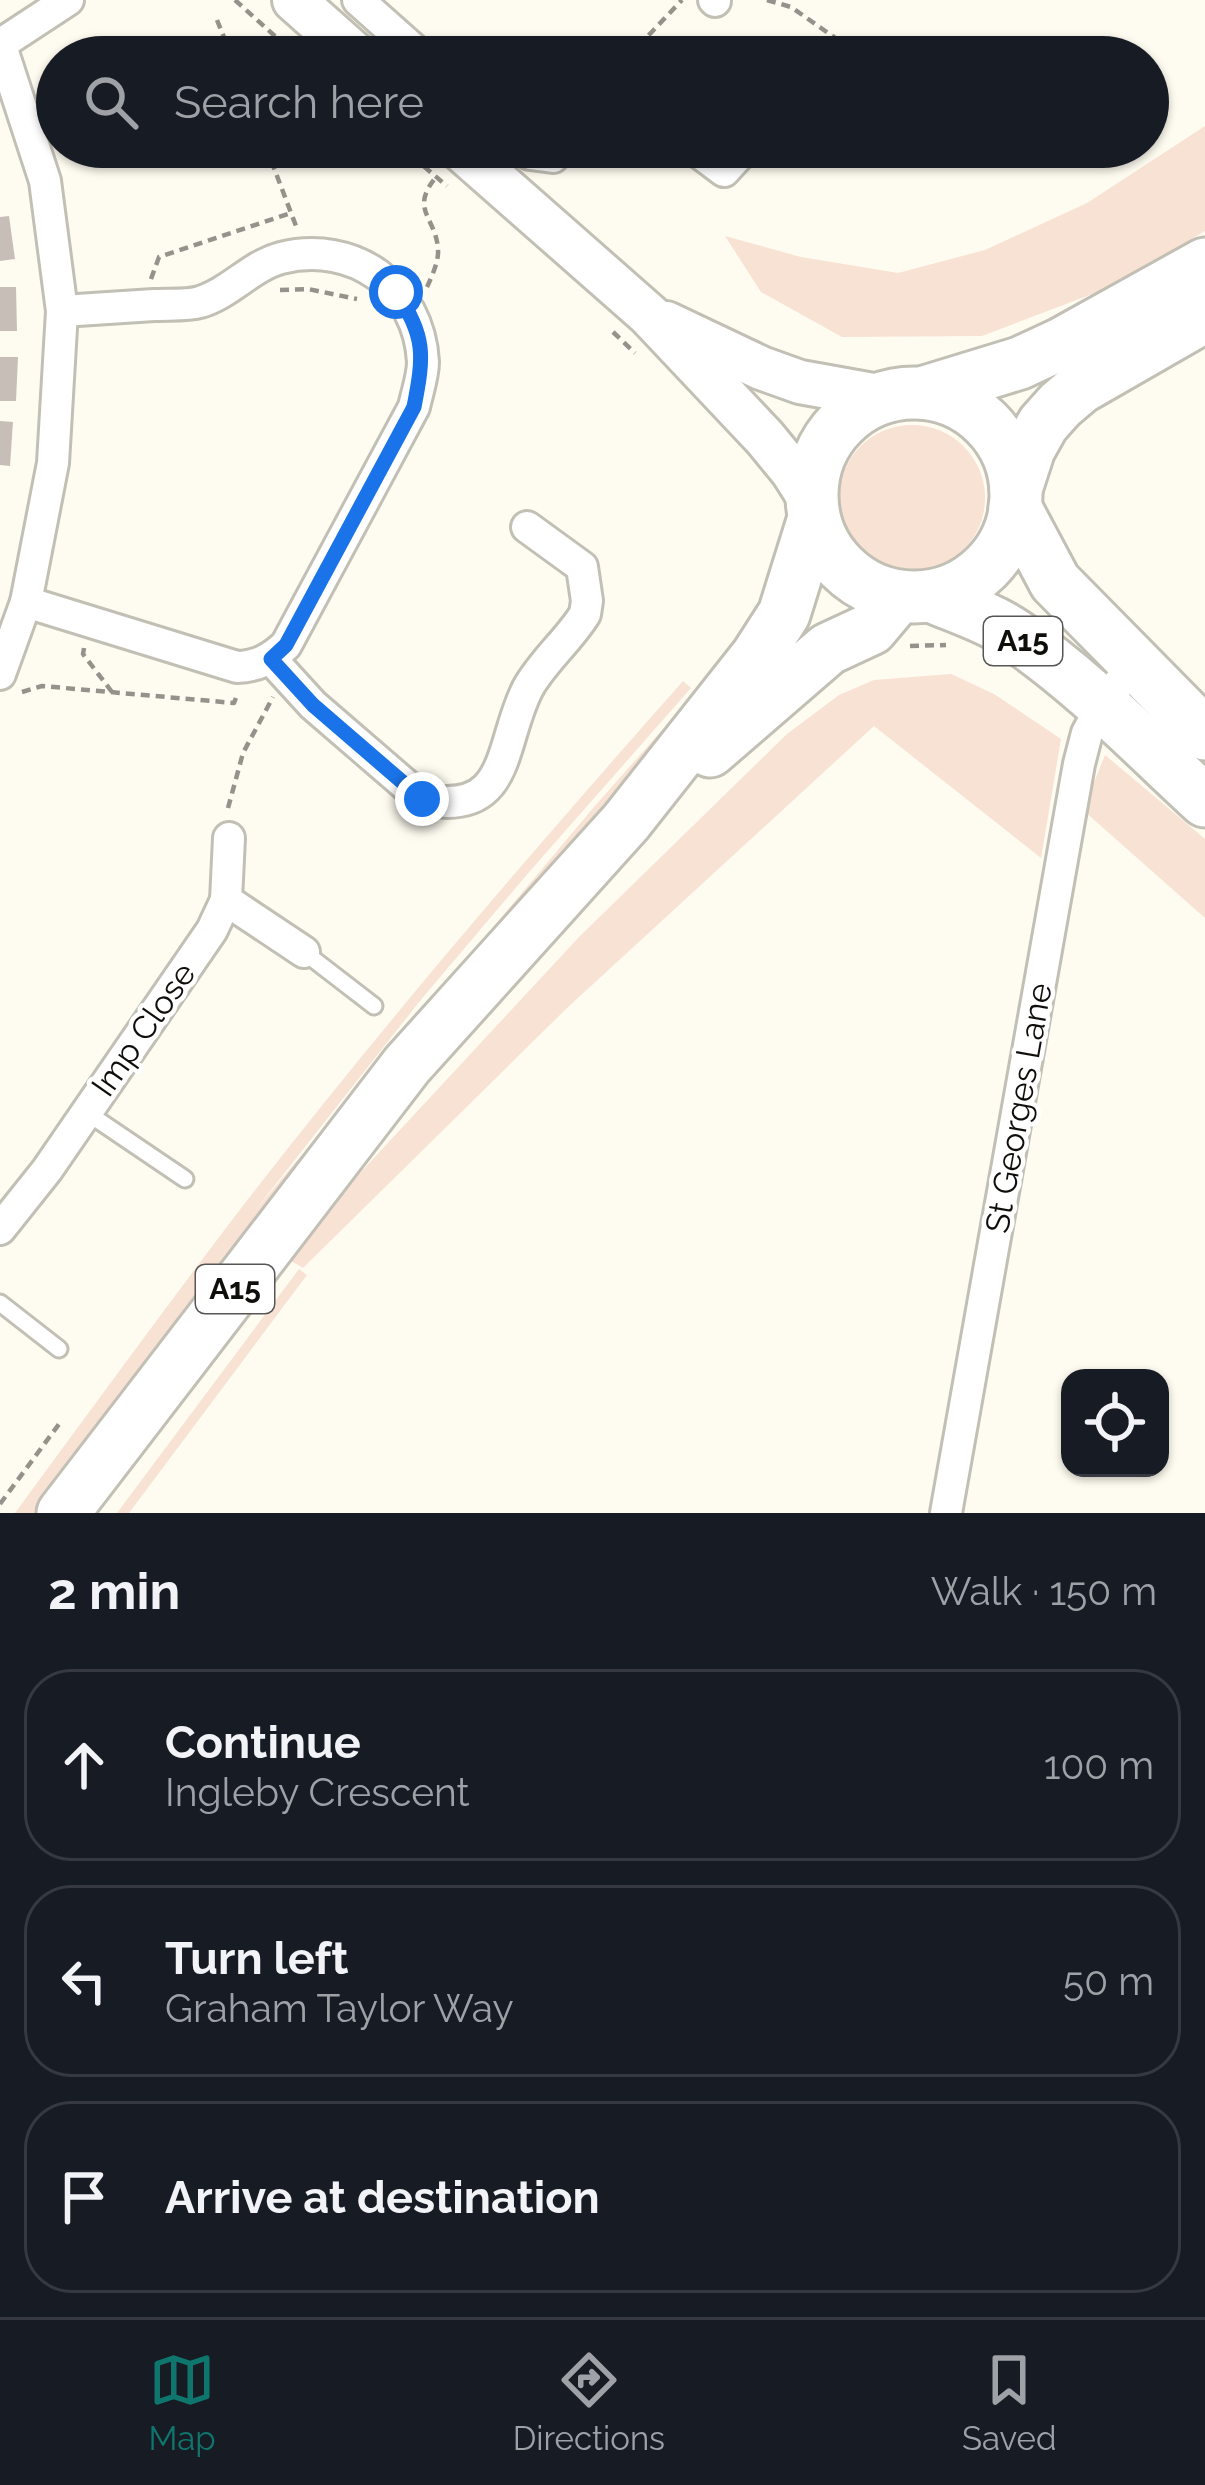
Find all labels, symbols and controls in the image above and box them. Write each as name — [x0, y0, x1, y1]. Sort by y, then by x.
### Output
search box — [36, 36, 1169, 168]
icon: search — [78, 69, 144, 135]
text: Search here — [174, 76, 424, 129]
route start — [369, 265, 423, 319]
road number: A15 — [984, 617, 1062, 665]
route end — [395, 772, 449, 826]
street label: Imp Close — [83, 955, 204, 1103]
street label: St Georges Lane — [977, 980, 1060, 1236]
road number: A15 — [196, 1265, 274, 1313]
map controls — [1061, 1369, 1169, 1477]
button: locate — [1061, 1369, 1169, 1477]
text: 2 min — [48, 1561, 180, 1621]
text: Walk · 150 m — [931, 1568, 1157, 1614]
text: Continue — [165, 1716, 361, 1769]
icon: ahead — [51, 1732, 117, 1798]
text: 100 m — [1044, 1742, 1154, 1788]
text: Ingleby Crescent — [165, 1769, 470, 1815]
text: Turn left — [165, 1932, 348, 1985]
icon: left — [51, 1948, 117, 2014]
text: 50 m — [1063, 1958, 1154, 2004]
text: Graham Taylor Way — [165, 1985, 514, 2031]
icon: arrive — [51, 2164, 117, 2230]
text: Arrive at destination — [165, 2171, 600, 2224]
tab: Map — [149, 2347, 216, 2458]
tab: Directions — [513, 2347, 665, 2458]
tab: Saved — [962, 2347, 1056, 2458]

